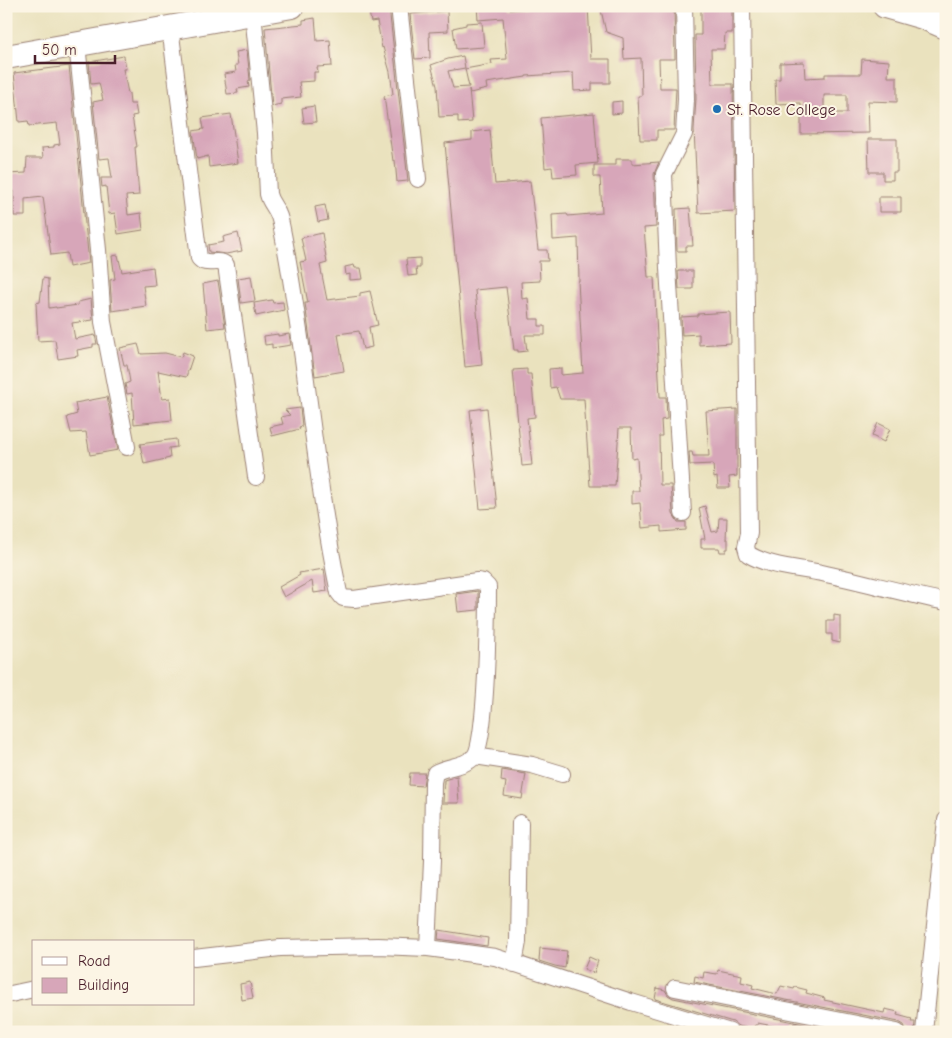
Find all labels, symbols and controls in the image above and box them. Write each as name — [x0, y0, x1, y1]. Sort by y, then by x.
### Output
scale bar — [35, 32, 115, 64]
text: 50 m — [42, 41, 77, 59]
place label: St. Rose College — [727, 101, 836, 119]
marker: St. Rose College — [711, 103, 723, 115]
legend — [32, 940, 195, 1006]
text: Road — [78, 952, 110, 970]
text: Building — [78, 976, 129, 994]

